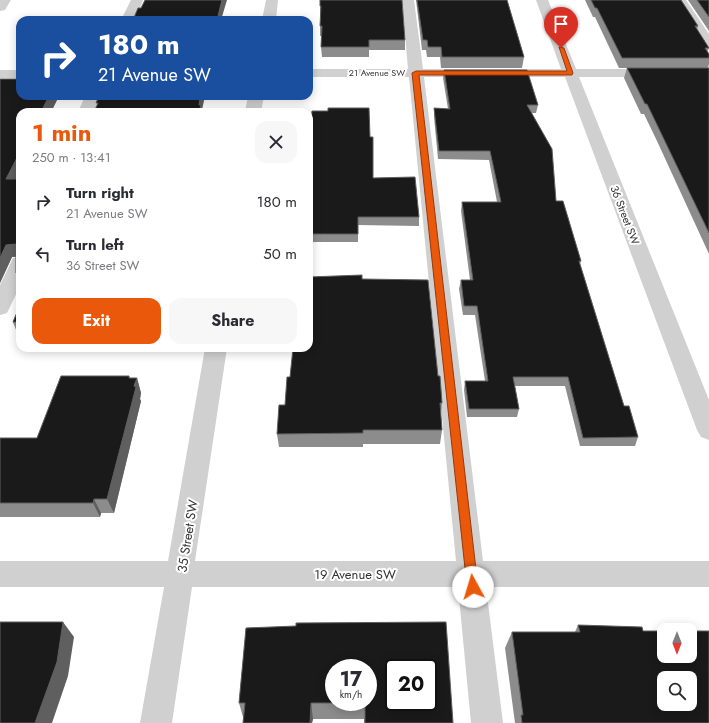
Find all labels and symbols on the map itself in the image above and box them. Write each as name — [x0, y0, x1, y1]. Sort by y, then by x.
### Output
pin — [544, 7.0, 578, 48]
street label: 21 Avenue SW — [349, 66, 405, 79]
street label: 36 Street SW — [606, 183, 644, 247]
street label: 35 Street SW — [172, 498, 203, 574]
street label: 19 Avenue SW — [314, 565, 396, 584]
position arrow — [452, 566, 494, 608]
north arrow — [657, 623, 697, 663]
speed limit sign: 20 — [385, 659, 437, 711]

